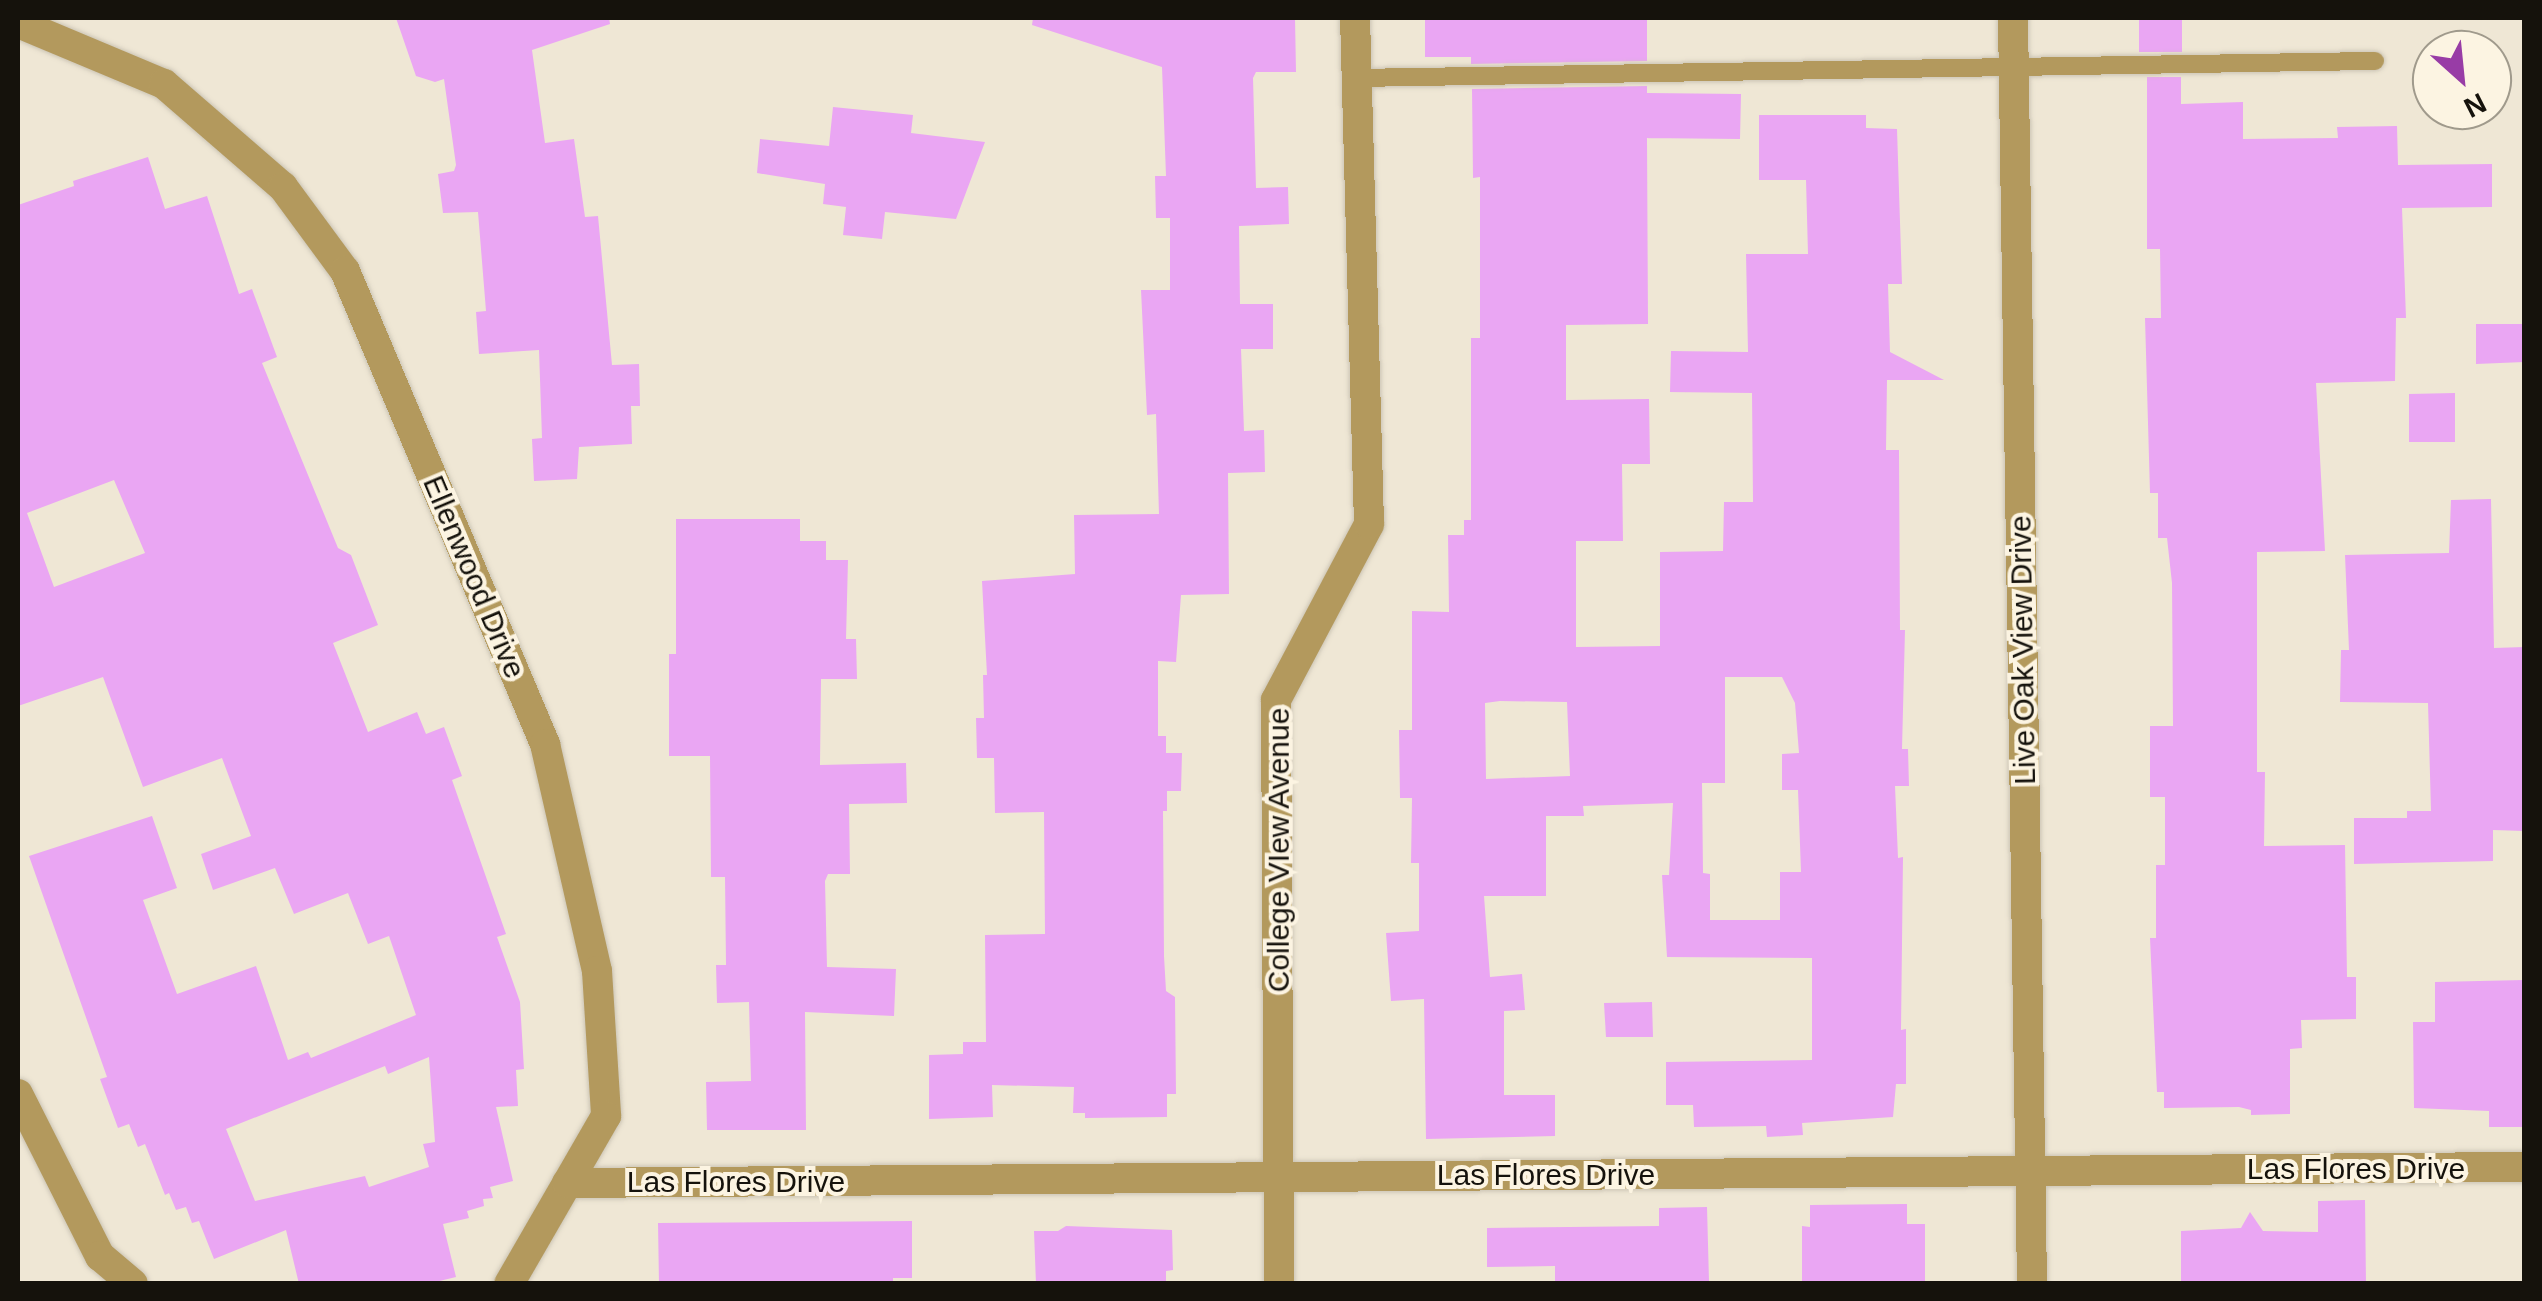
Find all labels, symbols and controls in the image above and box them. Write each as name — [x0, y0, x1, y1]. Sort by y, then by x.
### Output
north arrow — [2412, 30, 2512, 130]
text: N — [2459, 87, 2491, 124]
street label: Ellenwood Drive — [415, 470, 533, 684]
street label: Live Oak View Drive — [2003, 515, 2043, 785]
street label: College VIew Avenue — [1261, 707, 1297, 993]
street label: Las Flores Drive — [2247, 1151, 2465, 1187]
street label: Las Flores Drive — [1437, 1157, 1655, 1193]
street label: Las Flores Drive — [627, 1164, 845, 1200]

